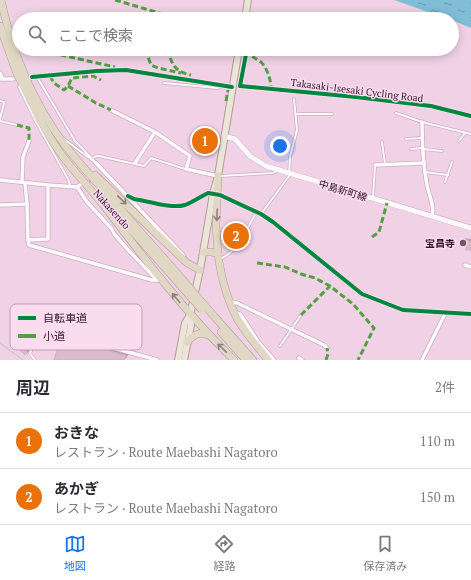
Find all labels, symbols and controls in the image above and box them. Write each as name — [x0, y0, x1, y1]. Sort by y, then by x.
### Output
search box — [12, 12, 459, 56]
icon: search — [26, 23, 48, 45]
text: ここで検索 — [58, 25, 133, 45]
street label: Takasaki-Isesaki Cycling Road — [290, 76, 424, 105]
pin: 1 — [192, 126, 218, 156]
your location — [270, 136, 290, 156]
street label: 中島新町線 — [317, 177, 369, 204]
street label: Nakasendo — [90, 187, 133, 232]
one-way arrow — [117, 195, 127, 205]
one-way arrow — [213, 208, 220, 221]
pin: 2 — [223, 221, 249, 251]
place label: 宝昌寺 — [425, 237, 455, 250]
marker: 宝昌寺 — [458, 238, 468, 248]
one-way arrow — [171, 292, 180, 303]
legend — [10, 304, 142, 350]
text: 自転車道 — [43, 311, 87, 325]
text: 小道 — [43, 329, 65, 343]
one-way arrow — [217, 343, 227, 353]
text: 周辺 — [16, 376, 50, 399]
text: 2件 — [435, 378, 455, 396]
text: おきな — [54, 422, 99, 442]
text: 1 — [25, 432, 33, 450]
text: 110 m — [420, 432, 455, 450]
text: レストラン · Route Maebashi Nagatoro — [54, 443, 278, 461]
text: あかぎ — [54, 478, 99, 498]
text: 2 — [25, 488, 33, 506]
text: 150 m — [420, 488, 455, 506]
text: レストラン · Route Maebashi Nagatoro — [54, 499, 278, 517]
tab: 地図 — [64, 533, 86, 573]
tab: 経路 — [213, 533, 235, 573]
tab: 保存済み — [363, 533, 407, 573]

